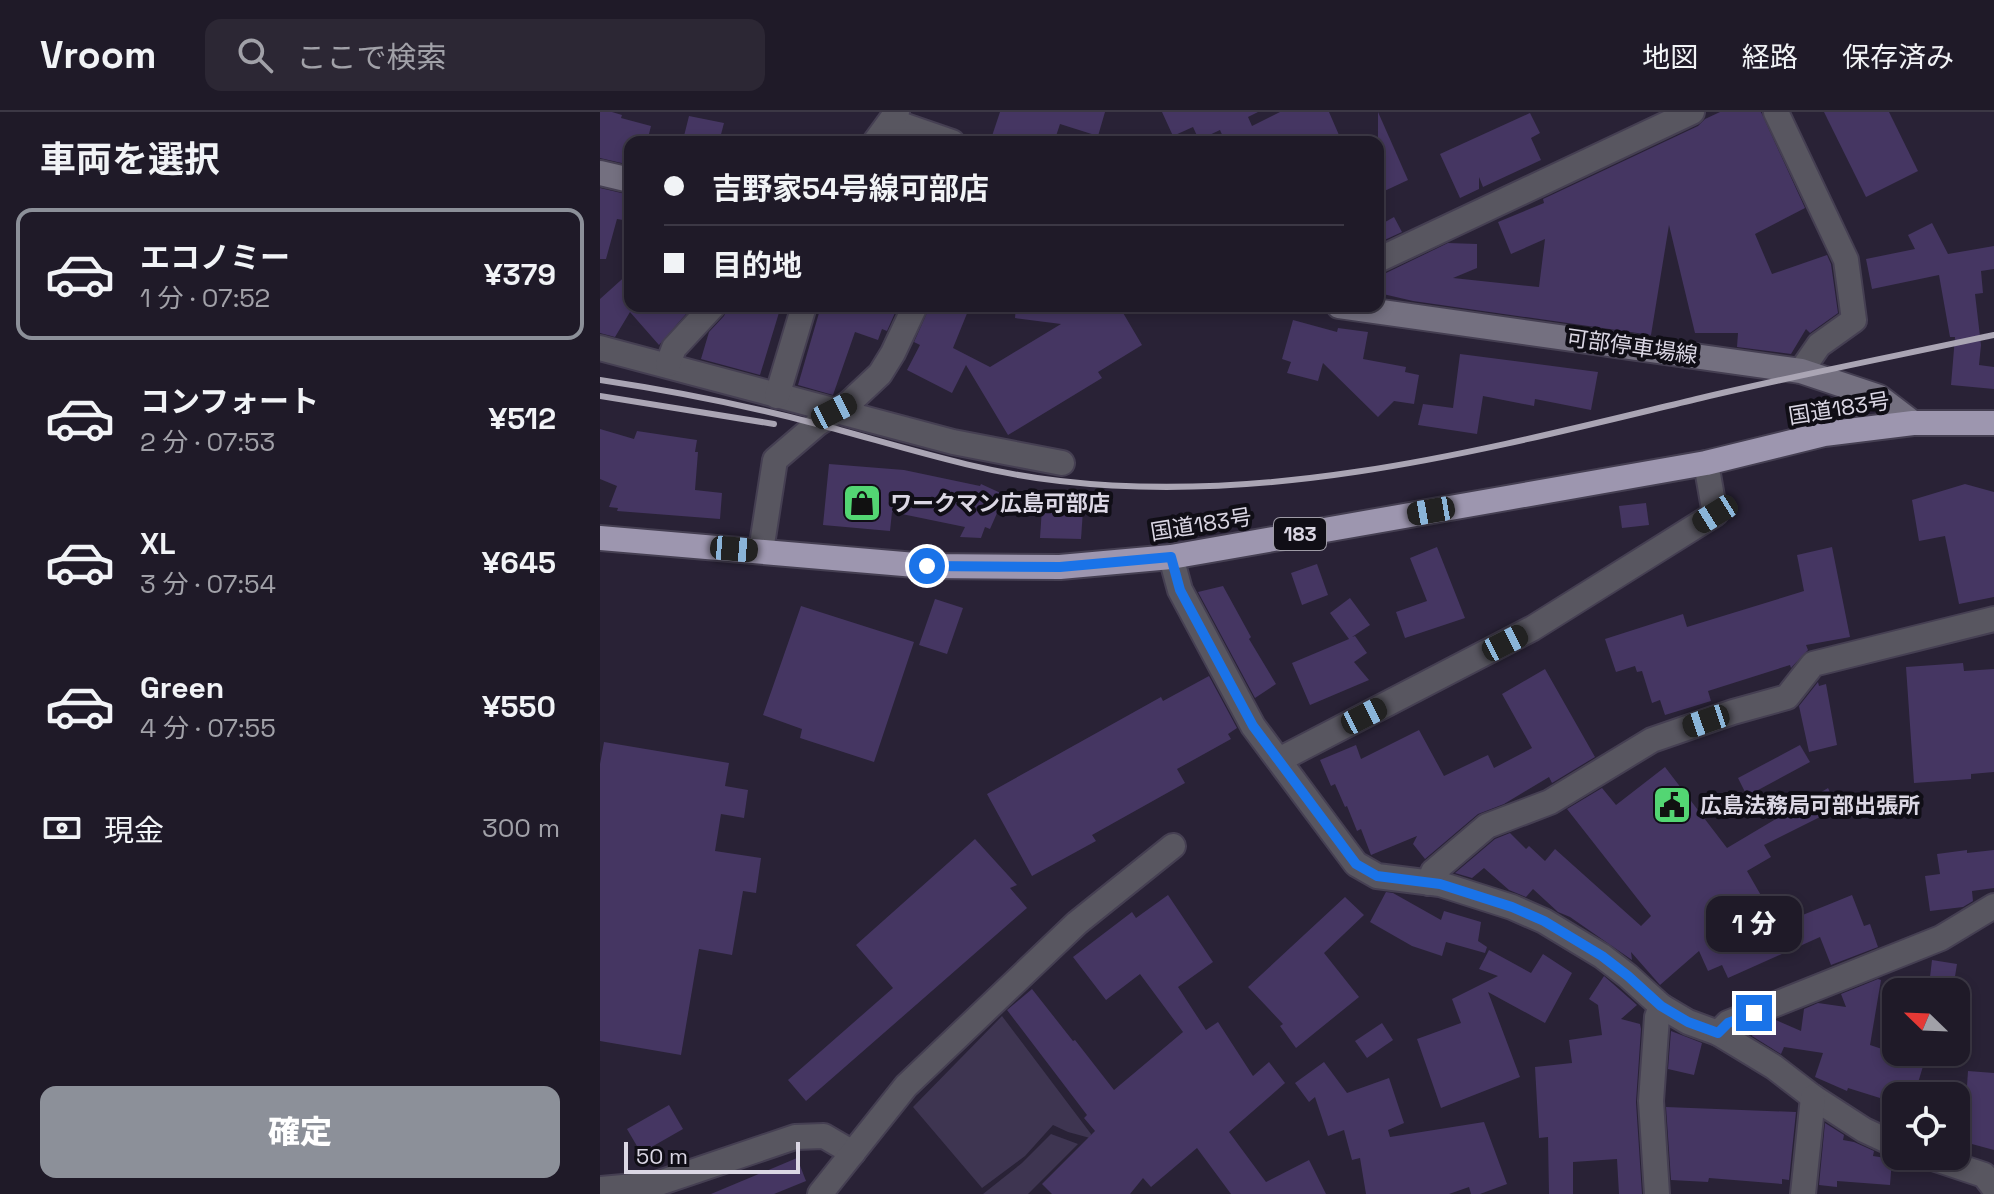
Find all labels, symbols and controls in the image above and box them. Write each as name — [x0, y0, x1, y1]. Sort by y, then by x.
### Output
search box — [205, 19, 765, 91]
text: Vroom — [40, 31, 157, 79]
icon: search — [233, 33, 277, 77]
text: ここで検索 — [297, 38, 447, 77]
text: 地図 — [1642, 39, 1698, 75]
text: 経路 — [1742, 39, 1798, 75]
text: 保存済み — [1842, 39, 1954, 75]
text: 車両を選択 — [40, 137, 220, 183]
text: 吉野家54号線可部店 — [712, 169, 989, 208]
icon: car — [44, 238, 116, 310]
text: エコノミー — [140, 238, 290, 277]
text: 目的地 — [712, 246, 802, 285]
text: ¥379 — [484, 255, 556, 294]
text: 1 分 · 07:52 — [140, 281, 270, 315]
street label: 可部停車場線 — [1565, 323, 1699, 369]
icon: car — [44, 382, 116, 454]
text: コンフォート — [140, 382, 319, 421]
street label: 国道183号 — [1786, 386, 1892, 430]
car — [807, 389, 861, 433]
text: ¥512 — [489, 399, 556, 438]
text: 2 分 · 07:53 — [140, 425, 275, 459]
shop icon: ワークマン広島可部店 — [841, 482, 883, 524]
place label: ワークマン広島可部店 — [890, 489, 1110, 517]
car — [1688, 491, 1742, 537]
car — [1405, 495, 1457, 527]
street label: 国道183号 — [1148, 502, 1254, 546]
road number: 183 — [1274, 518, 1326, 550]
text: XL — [140, 524, 176, 563]
icon: car — [44, 526, 116, 598]
car — [709, 535, 759, 563]
text: ¥645 — [482, 543, 556, 582]
route start — [909, 548, 945, 584]
text: 3 分 · 07:54 — [140, 567, 276, 601]
car — [1478, 621, 1532, 665]
text: Green — [140, 668, 224, 707]
icon: car — [44, 670, 116, 742]
text: ¥550 — [482, 687, 556, 726]
car — [1337, 694, 1391, 738]
car — [1679, 702, 1733, 740]
text: 4 分 · 07:55 — [140, 711, 276, 745]
public building icon: 広島法務局可部出張所 — [1651, 784, 1693, 826]
place label: 広島法務局可部出張所 — [1700, 791, 1920, 819]
icon: cash — [40, 806, 84, 850]
text: 現金 — [104, 811, 164, 850]
text: 300 m — [482, 811, 560, 845]
callout: 1 分 — [1706, 897, 1802, 953]
text: 1 分 — [1732, 907, 1776, 941]
north arrow — [1882, 978, 1970, 1066]
map controls — [1882, 978, 1970, 1170]
route end — [1736, 995, 1772, 1031]
button: locate — [1882, 1082, 1970, 1170]
button: 確定 — [40, 1086, 560, 1178]
scale bar — [624, 1138, 800, 1174]
text: 50 m — [636, 1142, 688, 1170]

